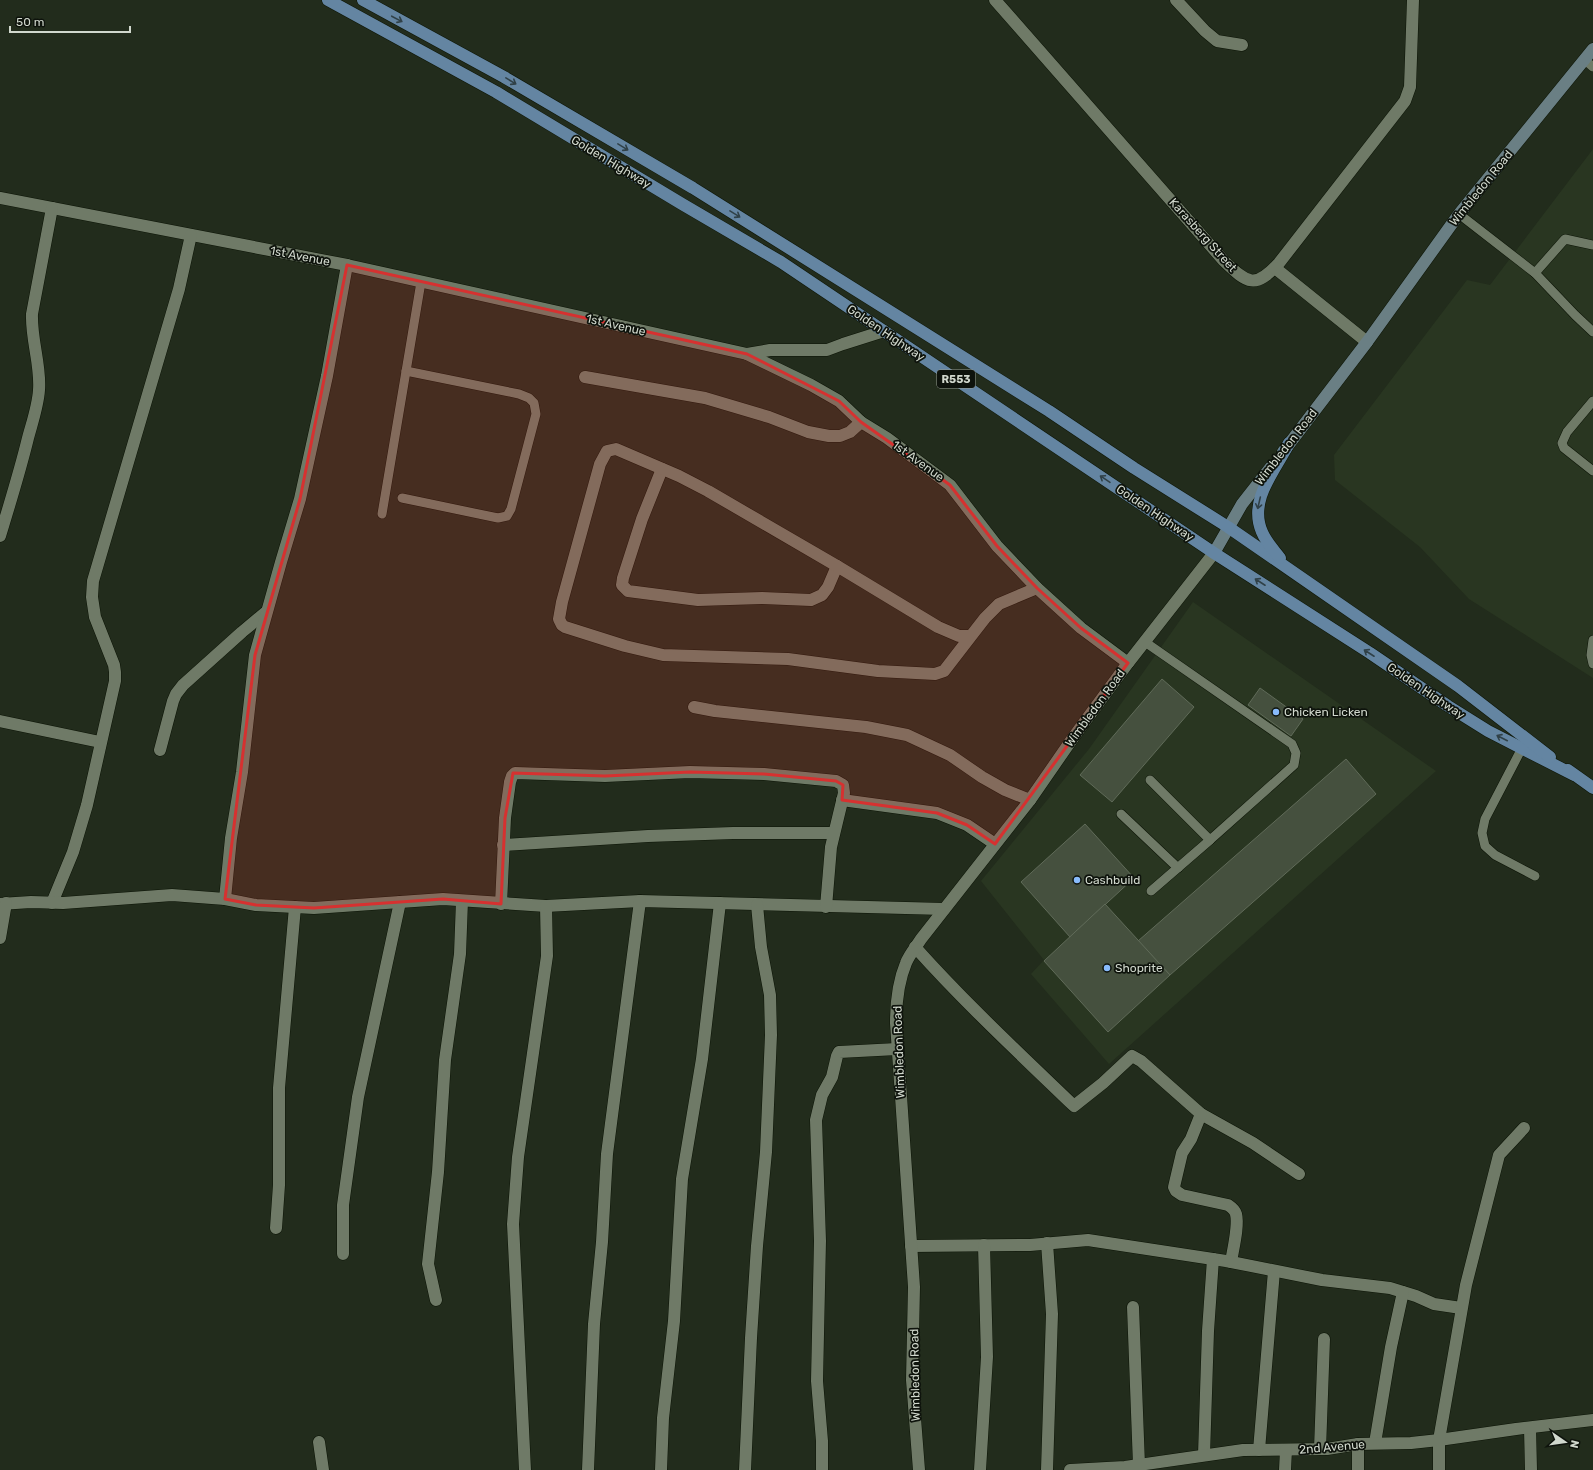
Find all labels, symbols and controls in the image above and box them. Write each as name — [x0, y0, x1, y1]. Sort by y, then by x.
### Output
scale bar — [10, 8, 130, 34]
text: 50 m — [16, 15, 44, 29]
one-way arrow — [391, 15, 403, 23]
one-way arrow — [505, 77, 517, 85]
street label: Golden Highway — [569, 133, 654, 191]
one-way arrow — [617, 143, 628, 151]
street label: Wimbledon Road — [1446, 148, 1516, 228]
street label: Karasberg Street — [1166, 195, 1240, 275]
one-way arrow — [729, 210, 740, 218]
street label: 1st Avenue — [269, 243, 331, 269]
street label: Golden Highway — [845, 302, 928, 364]
street label: 1st Avenue — [585, 311, 647, 339]
road number: R553 — [937, 370, 975, 388]
street label: Wimbledon Road — [1252, 406, 1320, 488]
street label: 1st Avenue — [889, 438, 947, 485]
one-way arrow — [1100, 475, 1111, 483]
street label: Golden Highway — [1114, 482, 1197, 544]
one-way arrow — [1255, 496, 1263, 509]
one-way arrow — [1254, 578, 1266, 586]
one-way arrow — [1364, 649, 1375, 657]
street label: Golden Highway — [1385, 660, 1468, 722]
street label: Wimbledon Road — [1062, 666, 1128, 750]
place label: Chicken Licken — [1284, 705, 1368, 719]
marker: Chicken Licken — [1271, 707, 1281, 717]
one-way arrow — [1496, 734, 1508, 741]
place label: Cashbuild — [1085, 873, 1140, 887]
marker: Cashbuild — [1072, 875, 1082, 885]
place label: Shoprite — [1115, 961, 1163, 975]
marker: Shoprite — [1102, 963, 1112, 973]
street label: Wimbledon Road — [890, 1005, 908, 1099]
street label: Wimbledon Road — [907, 1329, 923, 1421]
north arrow — [1545, 1422, 1585, 1462]
street label: 2nd Avenue — [1298, 1437, 1366, 1457]
text: N — [1567, 1439, 1581, 1450]

